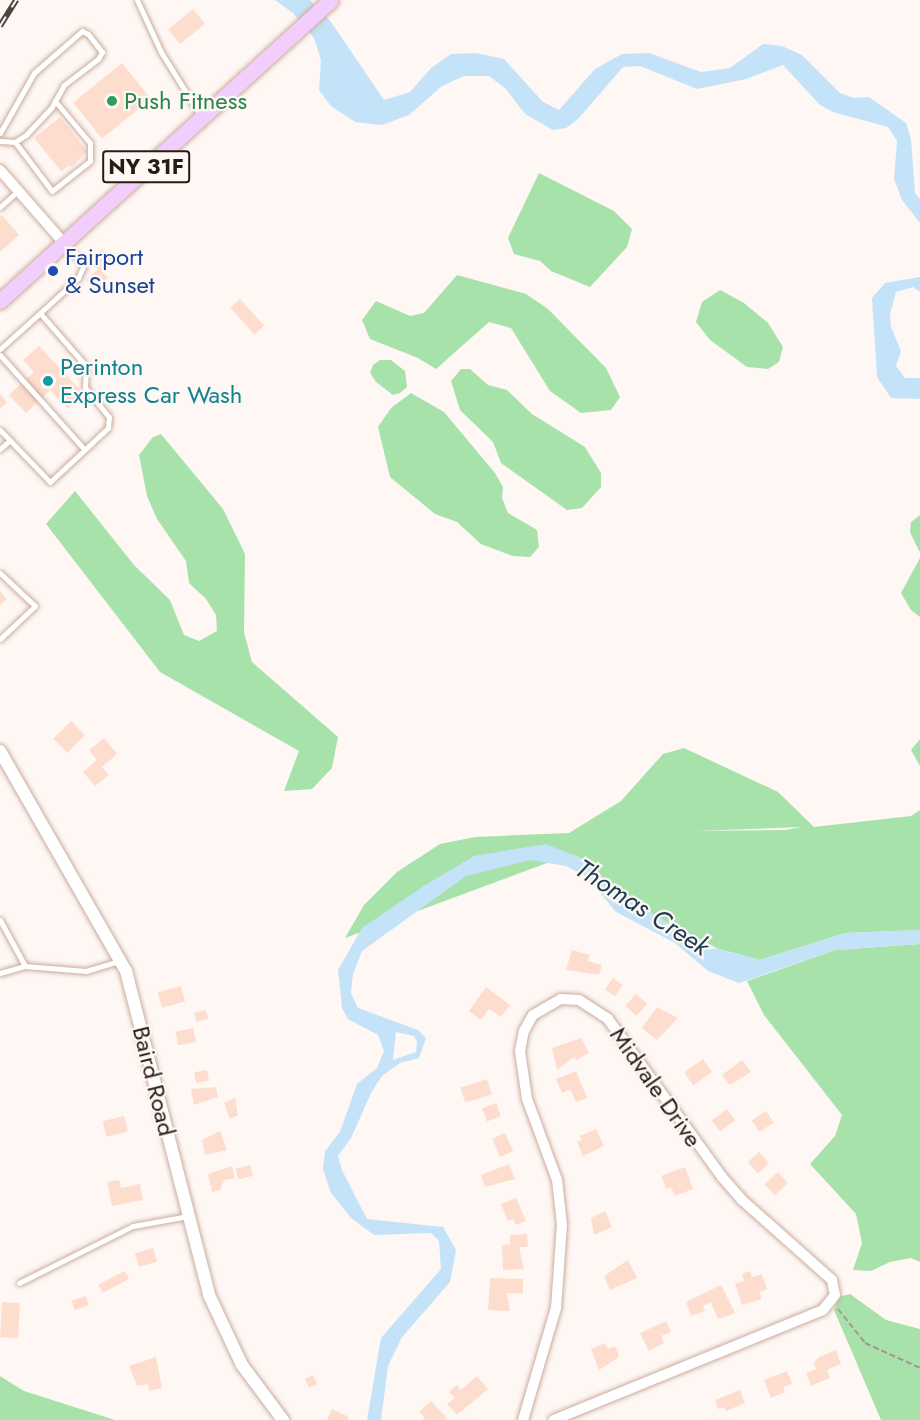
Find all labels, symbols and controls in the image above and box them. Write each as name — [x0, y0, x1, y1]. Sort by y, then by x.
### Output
place label: Push Fitness — [124, 87, 247, 115]
marker: Push Fitness — [105, 94, 119, 108]
road number: NY 31F — [101, 148, 191, 186]
place label: Fairport & Sunset — [65, 243, 155, 299]
marker: Fairport & Sunset — [46, 264, 60, 278]
place label: Perinton Express Car Wash — [60, 353, 242, 409]
marker: Perinton Express Car Wash — [41, 374, 55, 388]
water label: Thomas Creek — [569, 853, 715, 963]
street label: Midvale Drive — [604, 1021, 708, 1153]
street label: Baird Road — [126, 1023, 182, 1139]

